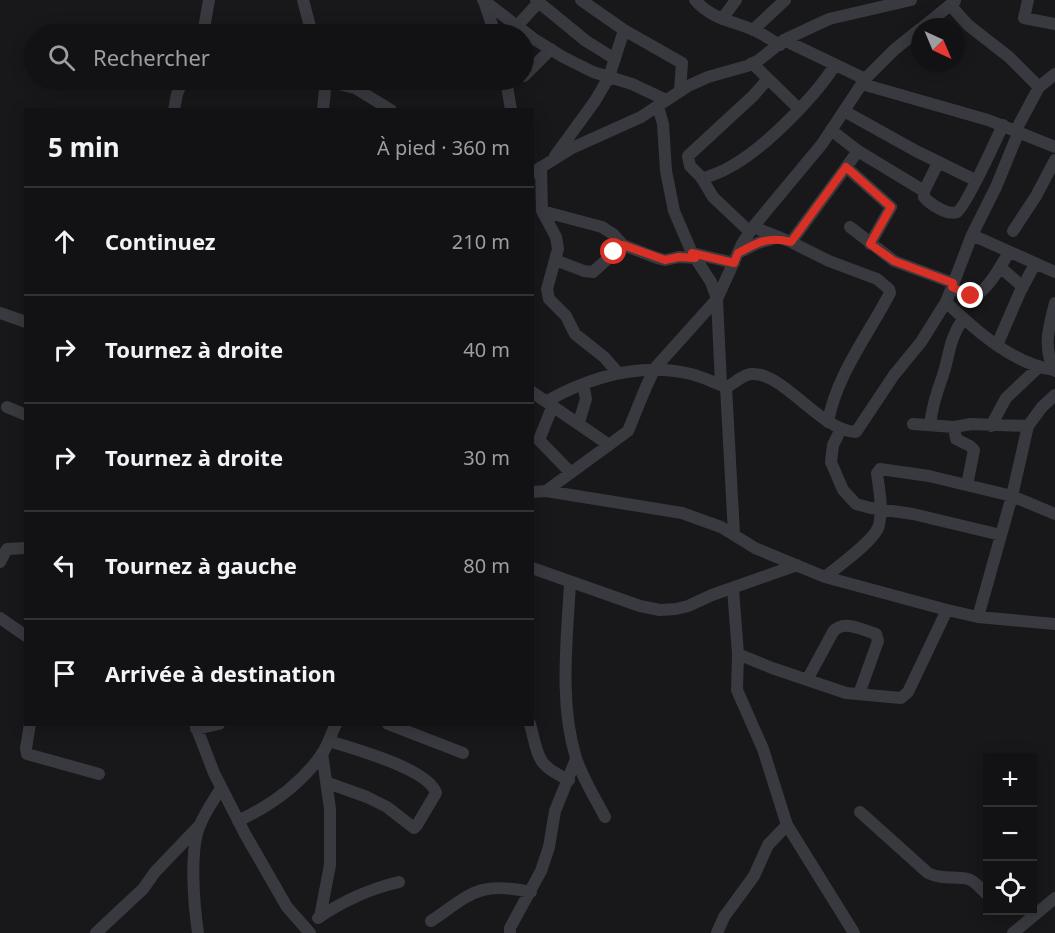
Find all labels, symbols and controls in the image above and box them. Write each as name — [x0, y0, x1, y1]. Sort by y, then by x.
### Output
north arrow — [911, 18, 965, 72]
search box — [24, 24, 534, 90]
icon: search — [45, 41, 78, 74]
text: Rechercher — [93, 42, 210, 72]
text: 5 min — [48, 129, 120, 165]
text: À pied · 360 m — [377, 134, 510, 161]
icon: ahead — [48, 225, 81, 258]
text: Continuez — [105, 226, 216, 256]
text: 210 m — [452, 228, 510, 255]
route start — [600, 238, 626, 264]
route end — [957, 282, 983, 308]
icon: right — [48, 333, 81, 366]
text: Tournez à droite — [105, 334, 283, 364]
text: 40 m — [463, 336, 510, 363]
icon: right — [48, 441, 81, 474]
text: Tournez à droite — [105, 442, 283, 472]
text: 30 m — [463, 444, 510, 471]
icon: left — [48, 549, 81, 582]
text: Tournez à gauche — [105, 550, 297, 580]
text: 80 m — [463, 552, 510, 579]
icon: arrive — [48, 657, 81, 690]
text: Arrivée à destination — [105, 658, 336, 688]
map controls — [983, 753, 1037, 915]
button: + — [983, 753, 1037, 807]
button: − — [983, 807, 1037, 861]
button: locate — [983, 861, 1037, 915]

